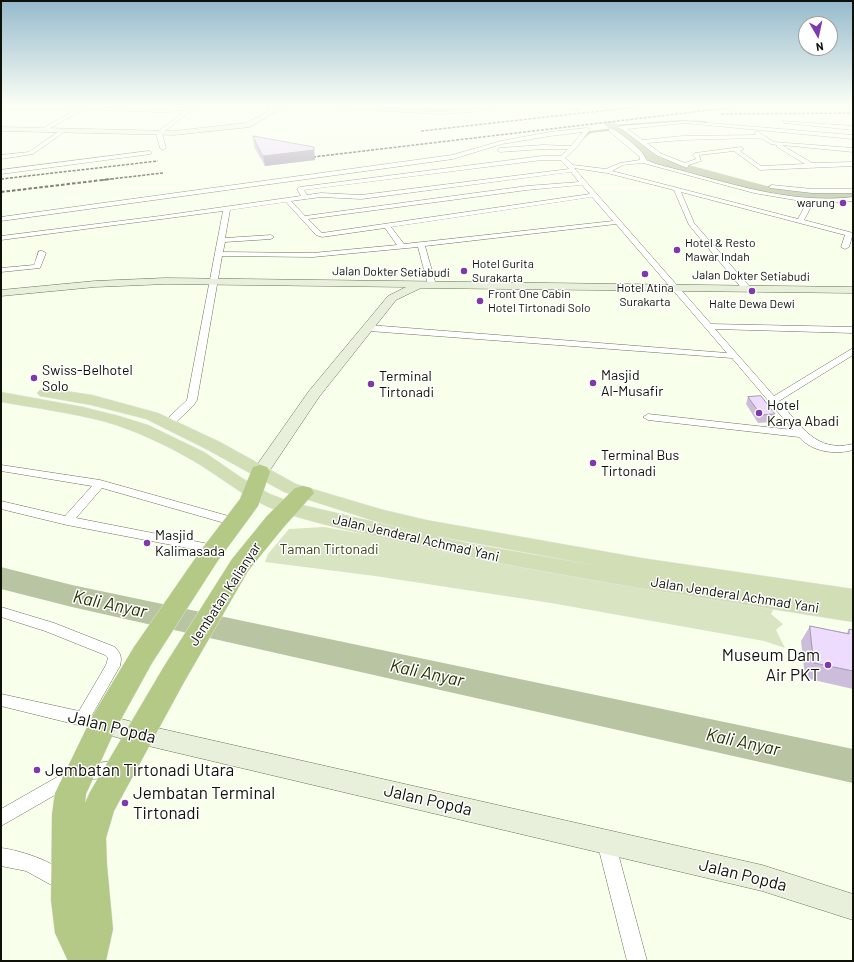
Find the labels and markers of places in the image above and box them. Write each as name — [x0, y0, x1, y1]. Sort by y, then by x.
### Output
place label: warung — [797, 196, 835, 210]
marker: warung — [838, 198, 848, 208]
place label: Hotel & Resto Mawar Indah — [685, 236, 755, 264]
marker: Hotel & Resto Mawar Indah — [672, 245, 682, 255]
place label: Hotel Gurita Surakarta — [472, 257, 534, 285]
marker: Hotel Gurita Surakarta — [459, 266, 469, 276]
marker: Hotel Atina Surakarta — [640, 269, 650, 279]
place label: Hotel Atina Surakarta — [616, 281, 674, 309]
marker: Halte Dewa Dewi — [747, 286, 757, 296]
place label: Front One Cabin Hotel Tirtonadi Solo — [488, 287, 591, 315]
marker: Front One Cabin Hotel Tirtonadi Solo — [475, 296, 485, 306]
place label: Halte Dewa Dewi — [709, 297, 795, 311]
place label: Swiss-Belhotel Solo — [42, 362, 133, 394]
place label: Masjid Al-Musafir — [601, 367, 663, 400]
place label: Terminal Tirtonadi — [379, 368, 434, 400]
marker: Swiss-Belhotel Solo — [29, 373, 39, 383]
marker: Masjid Al-Musafir — [588, 378, 598, 388]
marker: Terminal Tirtonadi — [366, 379, 376, 389]
place label: Hotel Karya Abadi — [767, 397, 839, 430]
marker: Hotel Karya Abadi — [754, 408, 764, 418]
place label: Terminal Bus Tirtonadi — [601, 447, 679, 480]
marker: Terminal Bus Tirtonadi — [588, 458, 598, 468]
place label: Masjid Kalimasada — [155, 527, 225, 560]
marker: Masjid Kalimasada — [142, 538, 152, 548]
place label: Museum Dam Air PKT — [722, 645, 820, 685]
marker: Museum Dam Air PKT — [823, 660, 833, 670]
place label: Jembatan Tirtonadi Utara — [45, 760, 234, 780]
marker: Jembatan Tirtonadi Utara — [32, 765, 42, 775]
place label: Jembatan Terminal Tirtonadi — [133, 783, 275, 823]
marker: Jembatan Terminal Tirtonadi — [120, 798, 130, 808]

